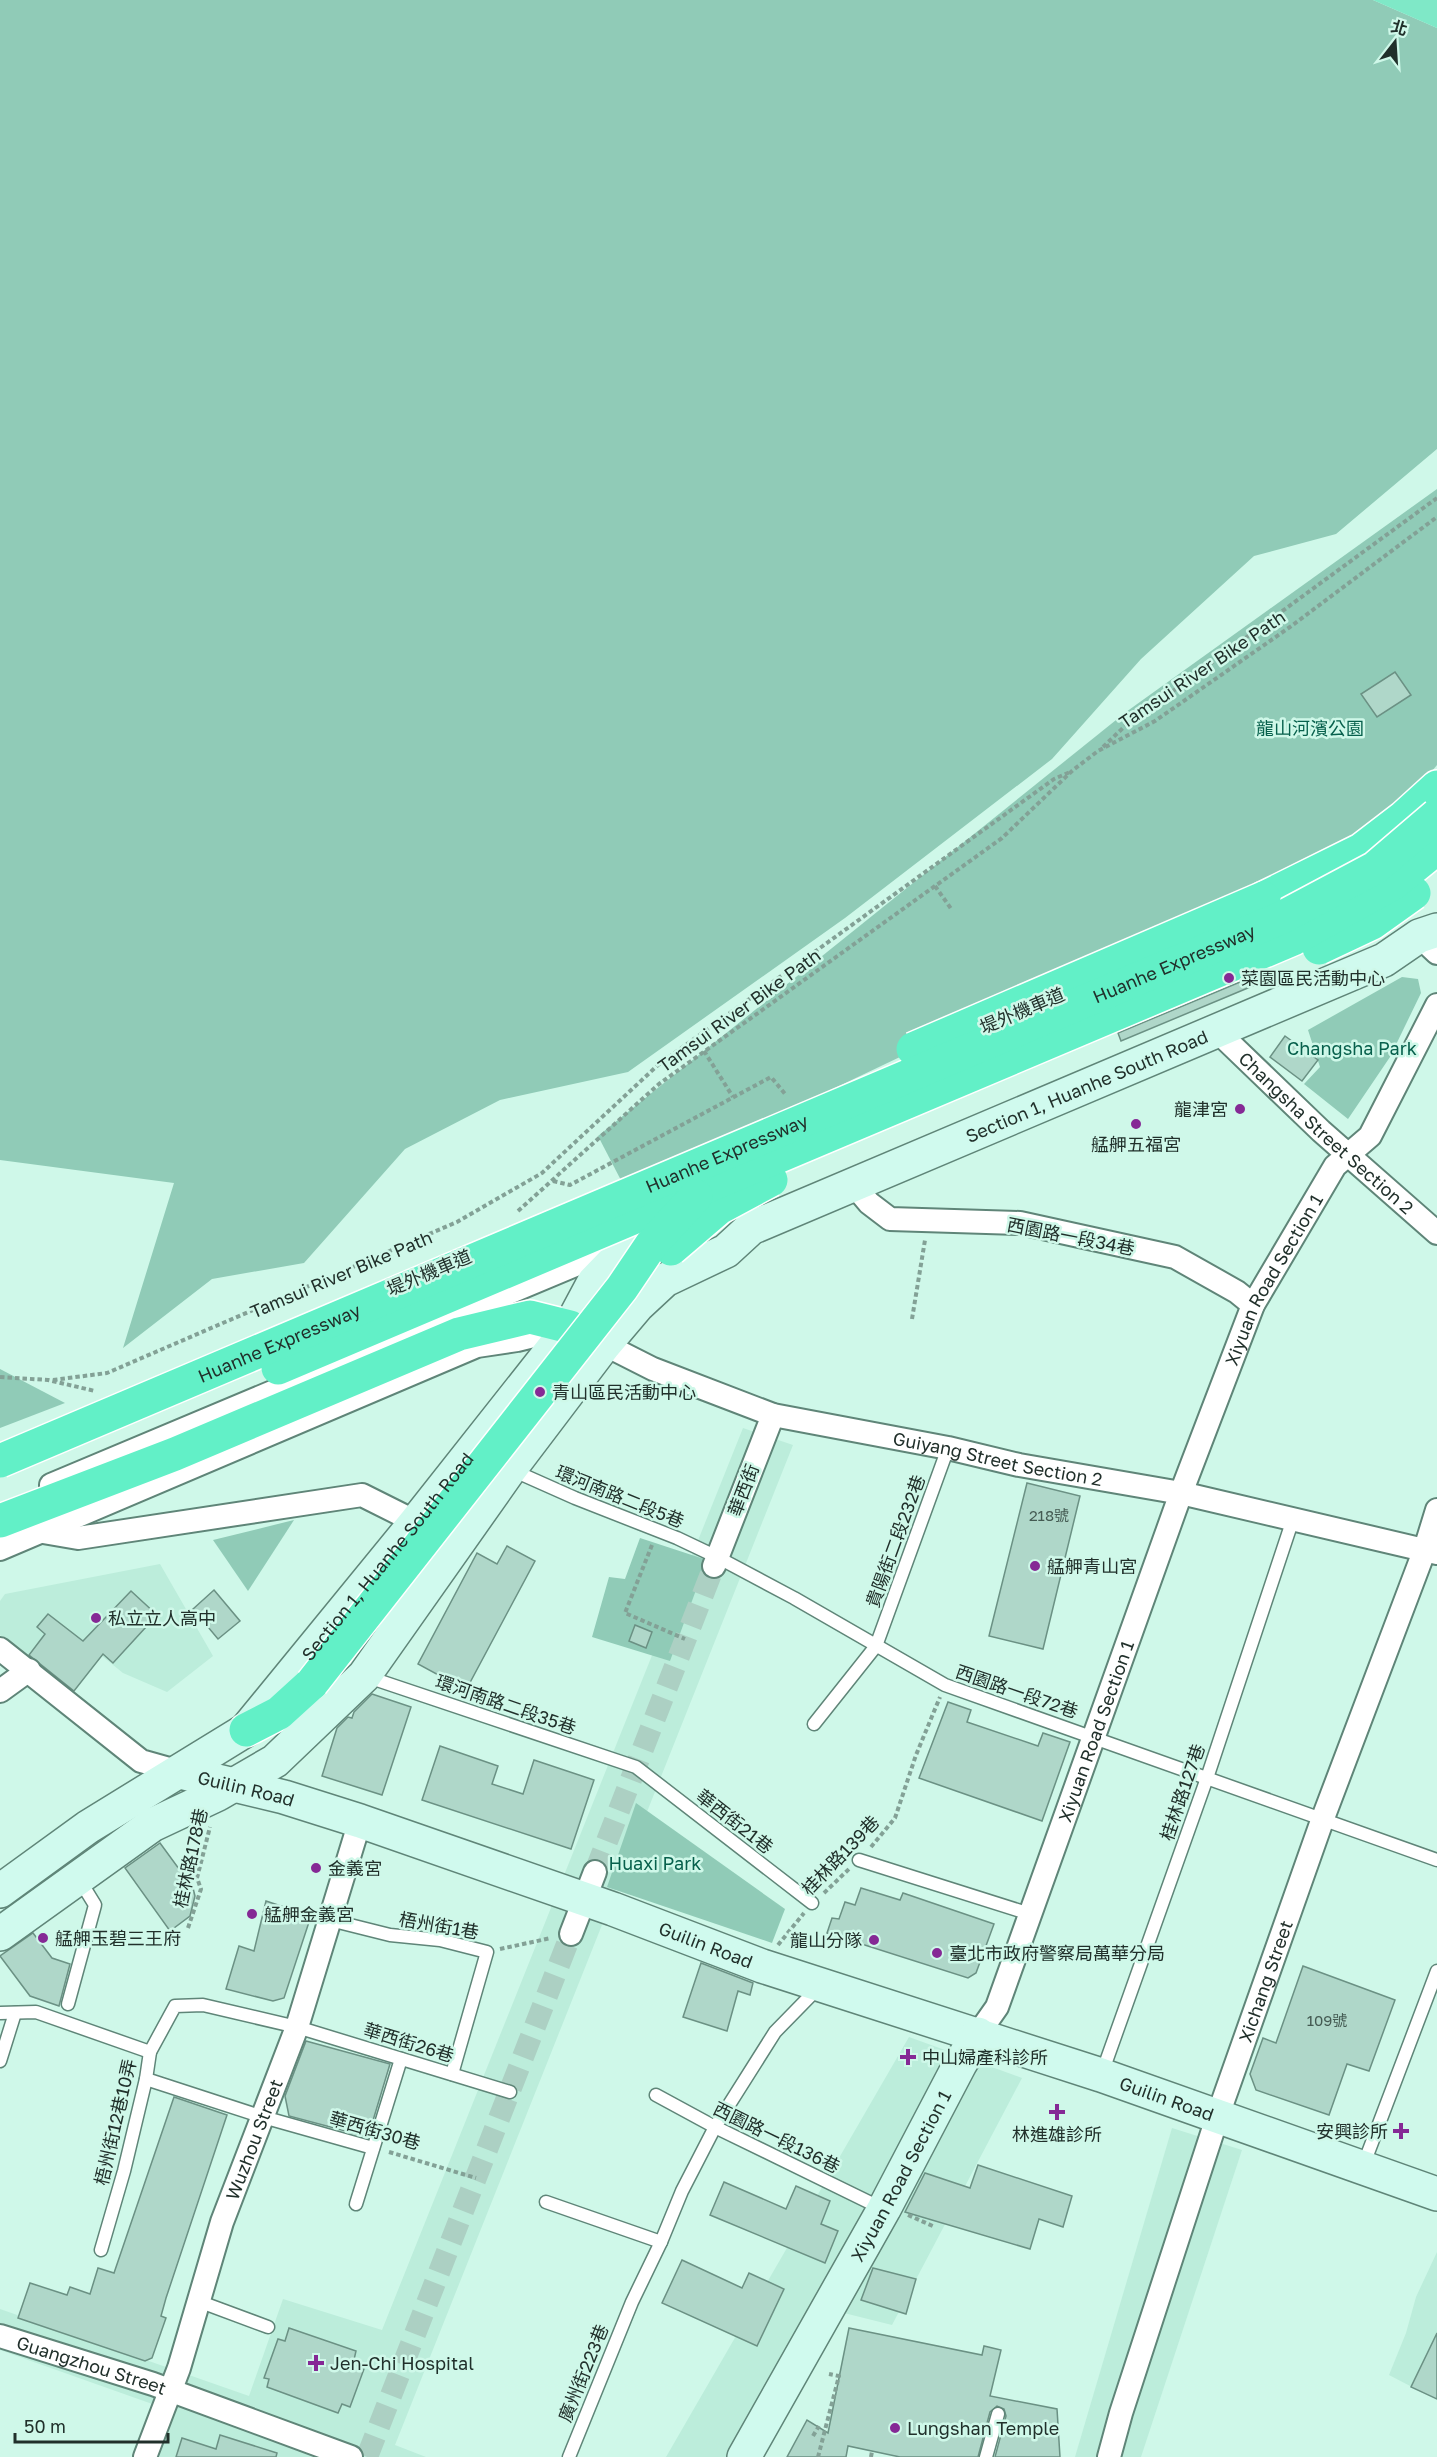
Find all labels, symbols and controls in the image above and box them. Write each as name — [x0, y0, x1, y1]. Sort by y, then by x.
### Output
north arrow — [1365, 12, 1425, 72]
text: 北 — [1389, 16, 1410, 40]
street label: Tamsui River Bike Path — [1115, 605, 1289, 733]
park label: 龍山河濱公園 — [1256, 717, 1364, 739]
street label: Huanhe Expressway — [1089, 919, 1258, 1008]
street label: Tamsui River Bike Path — [653, 944, 825, 1076]
place label: 菜園區民活動中心 — [1241, 967, 1385, 989]
marker: 菜園區民活動中心 — [1222, 971, 1236, 985]
street label: 堤外機車道 — [976, 982, 1068, 1038]
street label: Section 1, Huanhe South Road — [962, 1025, 1211, 1147]
park label: Changsha Park — [1287, 1037, 1417, 1059]
street label: Changsha Street Section 2 — [1234, 1047, 1418, 1218]
place label: 龍津宮 — [1174, 1098, 1228, 1120]
marker: 龍津宮 — [1233, 1102, 1247, 1116]
street label: Huanhe Expressway — [642, 1109, 811, 1197]
marker: 艋舺五福宮 — [1129, 1117, 1143, 1131]
place label: 艋舺五福宮 — [1091, 1133, 1181, 1155]
street label: Xiyuan Road Section 1 — [1220, 1190, 1327, 1369]
street label: 西園路一段34巷 — [1005, 1213, 1137, 1259]
street label: Tamsui River Bike Path — [247, 1226, 435, 1322]
street label: 堤外機車道 — [383, 1244, 475, 1300]
street label: Huanhe Expressway — [194, 1299, 364, 1387]
place label: 青山區民活動中心 — [552, 1381, 696, 1403]
marker: 青山區民活動中心 — [533, 1385, 547, 1399]
street label: Guiyang Street Section 2 — [891, 1427, 1104, 1490]
street label: Section 1, Huanhe South Road — [297, 1448, 478, 1665]
street label: 環河南路二段5巷 — [553, 1460, 687, 1532]
street label: 華西街 — [723, 1461, 763, 1519]
street label: 貴陽街二段232巷 — [861, 1472, 929, 1610]
house number: 218號 — [1029, 1506, 1069, 1524]
place label: 艋舺青山宮 — [1047, 1555, 1137, 1577]
marker: 艋舺青山宮 — [1028, 1559, 1042, 1573]
place label: 私立立人高中 — [108, 1607, 216, 1629]
marker: 私立立人高中 — [89, 1611, 103, 1625]
street label: Xiyuan Road Section 1 — [1053, 1637, 1138, 1825]
street label: 西園路一段72巷 — [953, 1660, 1081, 1722]
street label: 環河南路二段35巷 — [433, 1670, 579, 1738]
street label: 桂林路127巷 — [1155, 1741, 1209, 1843]
street label: Guilin Road — [196, 1766, 297, 1811]
street label: 華西街21巷 — [692, 1784, 778, 1858]
street label: 桂林路178巷 — [169, 1806, 211, 1910]
street label: 桂林路139巷 — [797, 1811, 883, 1899]
park label: Huaxi Park — [609, 1852, 701, 1874]
place label: 金義宮 — [328, 1857, 382, 1879]
marker: 金義宮 — [309, 1861, 323, 1875]
place label: 艋舺金義宮 — [264, 1903, 354, 1925]
marker: 艋舺金義宮 — [245, 1907, 259, 1921]
street label: 梧州街1巷 — [397, 1907, 481, 1943]
street label: Guilin Road — [656, 1917, 756, 1972]
street label: Xichang Street — [1234, 1917, 1297, 2045]
place label: 艋舺玉碧三王府 — [55, 1927, 181, 1949]
place label: 龍山分隊 — [790, 1929, 862, 1951]
marker: 艋舺玉碧三王府 — [36, 1931, 50, 1945]
marker: 龍山分隊 — [867, 1933, 881, 1947]
place label: 臺北市政府警察局萬華分局 — [949, 1942, 1165, 1964]
marker: 臺北市政府警察局萬華分局 — [930, 1946, 944, 1960]
house number: 109號 — [1307, 2011, 1347, 2029]
street label: 華西街26巷 — [361, 2018, 457, 2066]
place label: 中山婦產科診所 — [922, 2046, 1048, 2068]
marker: 中山婦產科診所 — [899, 2048, 917, 2066]
street label: 梧州街12巷10弄 — [90, 2057, 140, 2187]
street label: Guilin Road — [1117, 2071, 1217, 2125]
street label: Wuzhou Street — [221, 2076, 287, 2203]
street label: Xiyuan Road Section 1 — [846, 2086, 955, 2265]
street label: 西園路一段136巷 — [710, 2097, 844, 2177]
marker: 林進雄診所 — [1048, 2103, 1066, 2121]
street label: 華西街30巷 — [327, 2107, 423, 2153]
place label: 安興診所 — [1316, 2120, 1388, 2142]
marker: 安興診所 — [1392, 2122, 1410, 2140]
place label: 林進雄診所 — [1012, 2123, 1102, 2145]
street label: 廣州街223巷 — [553, 2321, 613, 2425]
street label: Guangzhou Street — [14, 2331, 169, 2399]
place label: Jen-Chi Hospital — [330, 2352, 474, 2374]
marker: Jen-Chi Hospital — [307, 2354, 325, 2372]
scale bar — [15, 2406, 168, 2444]
text: 50 m — [24, 2415, 66, 2437]
place label: Lungshan Temple — [907, 2417, 1059, 2439]
marker: Lungshan Temple — [888, 2421, 902, 2435]

